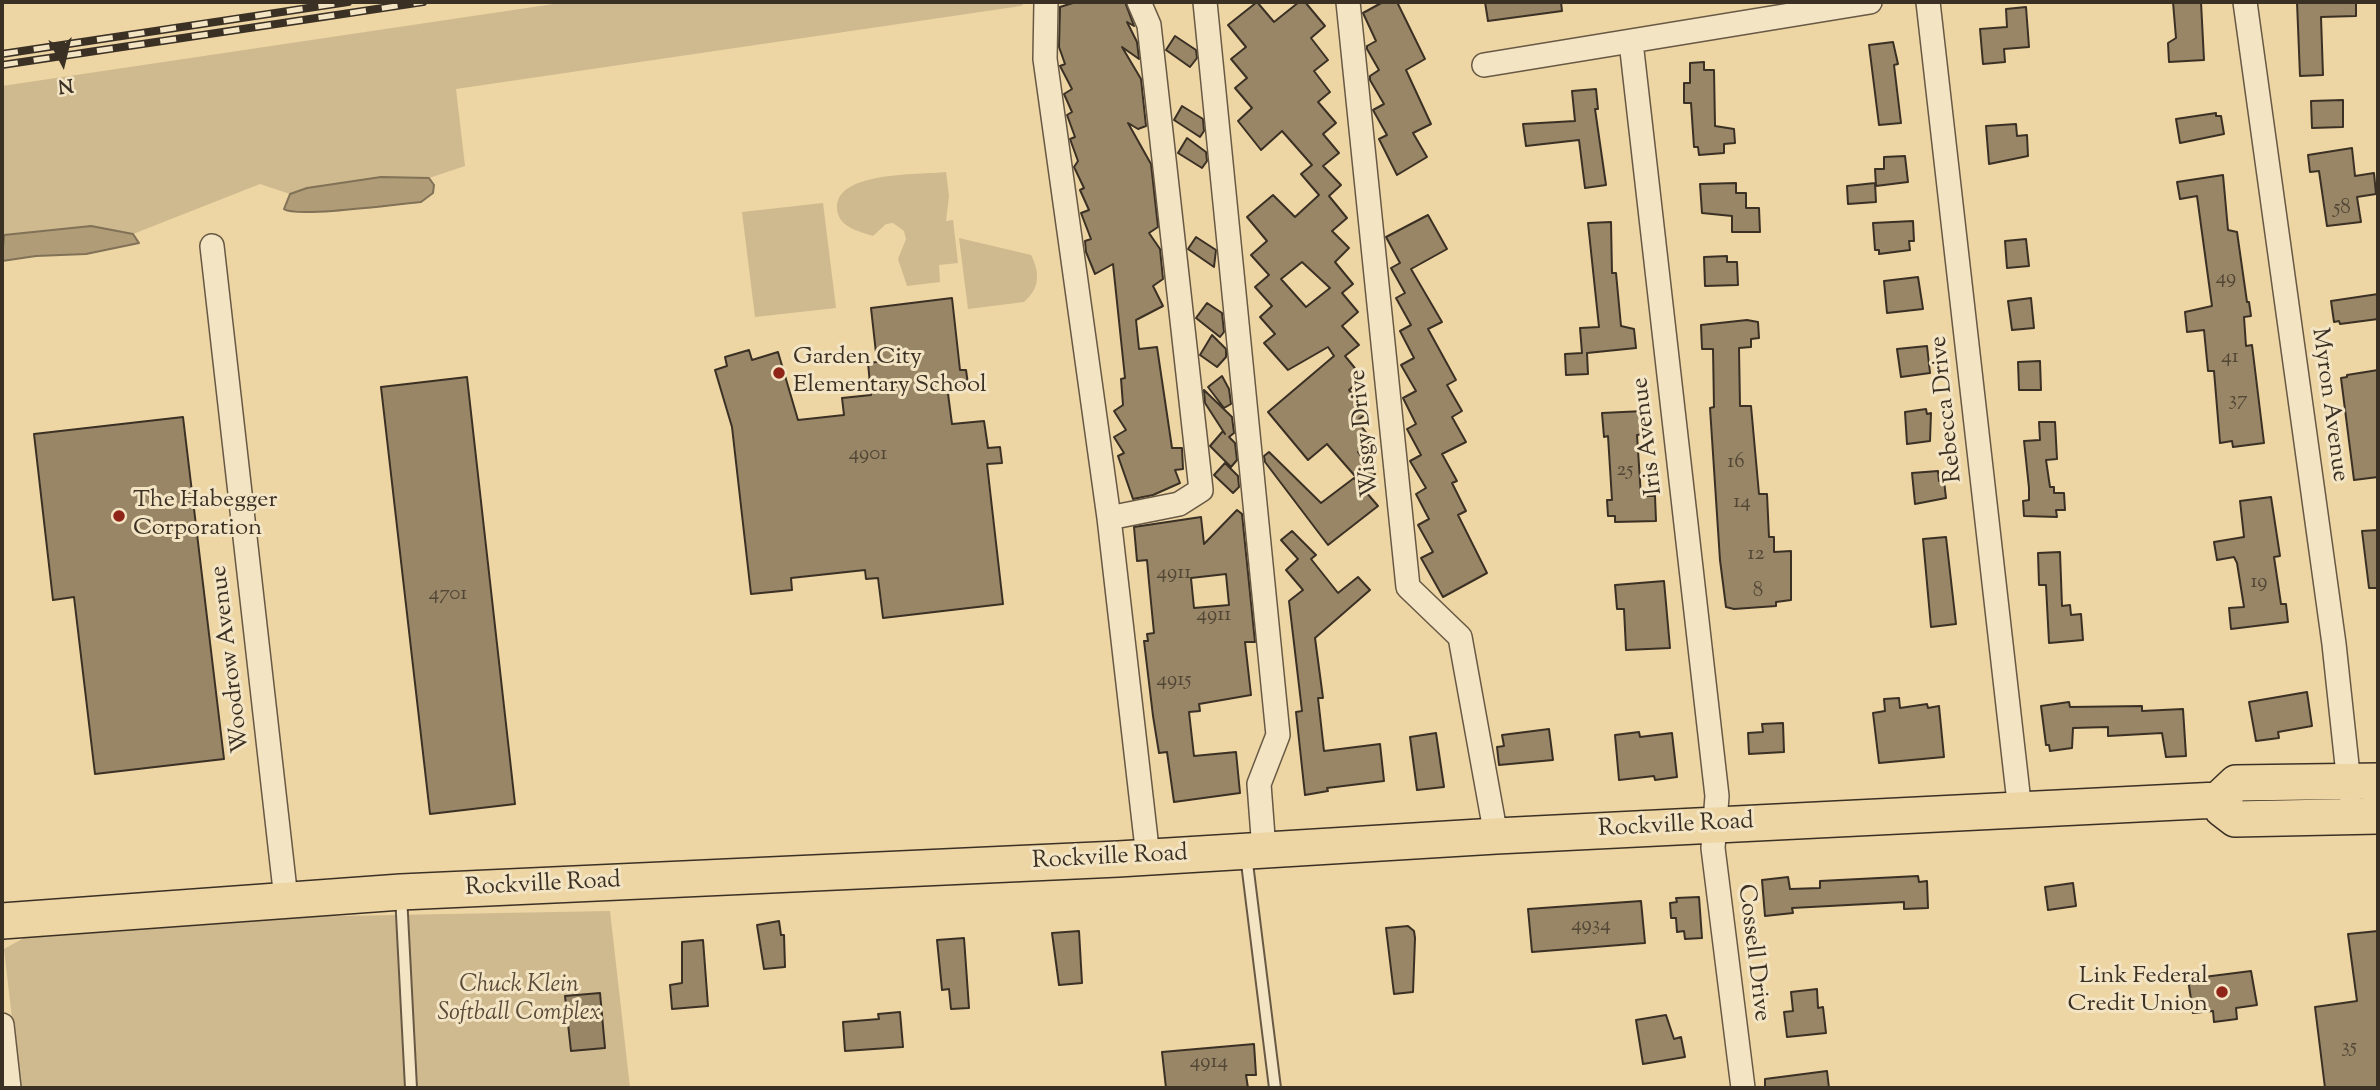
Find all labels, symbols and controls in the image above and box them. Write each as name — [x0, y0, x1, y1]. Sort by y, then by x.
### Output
north arrow — [28, 28, 98, 98]
text: N — [56, 70, 75, 99]
house number: 58 — [2333, 196, 2351, 222]
house number: 49 — [2216, 266, 2236, 292]
street label: Myron Avenue — [2303, 326, 2353, 484]
street label: Rebecca Drive — [1926, 334, 1970, 484]
place label: Garden City Elementary School — [793, 345, 987, 401]
house number: 41 — [2221, 345, 2239, 371]
marker: Garden City Elementary School — [771, 365, 787, 381]
street label: Wisgy Drive — [1345, 368, 1387, 498]
street label: Iris Avenue — [1627, 375, 1671, 497]
house number: 37 — [2228, 388, 2248, 414]
house number: 4901 — [849, 442, 887, 468]
house number: 16 — [1727, 450, 1745, 476]
house number: 25 — [1616, 458, 1634, 484]
place label: The Habegger Corporation — [133, 488, 278, 544]
house number: 14 — [1733, 490, 1751, 516]
marker: The Habegger Corporation — [111, 508, 127, 524]
house number: 12 — [1748, 542, 1764, 568]
house number: 4911 — [1157, 561, 1191, 587]
street label: Woodrow Avenue — [206, 564, 258, 754]
house number: 19 — [2250, 570, 2268, 596]
house number: 8 — [1753, 579, 1763, 605]
house number: 4701 — [429, 582, 467, 608]
house number: 4911 — [1197, 603, 1231, 629]
house number: 4915 — [1157, 668, 1191, 694]
street label: Rockville Road — [1597, 809, 1755, 845]
street label: Rockville Road — [1031, 841, 1189, 877]
street label: Rockville Road — [464, 868, 622, 904]
street label: Cossell Drive — [1729, 883, 1775, 1023]
house number: 4934 — [1571, 913, 1611, 939]
place label: Link Federal Credit Union — [2067, 964, 2208, 1020]
park label: Chuck Klein Softball Complex — [437, 973, 601, 1029]
marker: Link Federal Credit Union — [2214, 984, 2230, 1000]
house number: 35 — [2341, 1035, 2357, 1061]
house number: 4914 — [1190, 1050, 1228, 1076]

